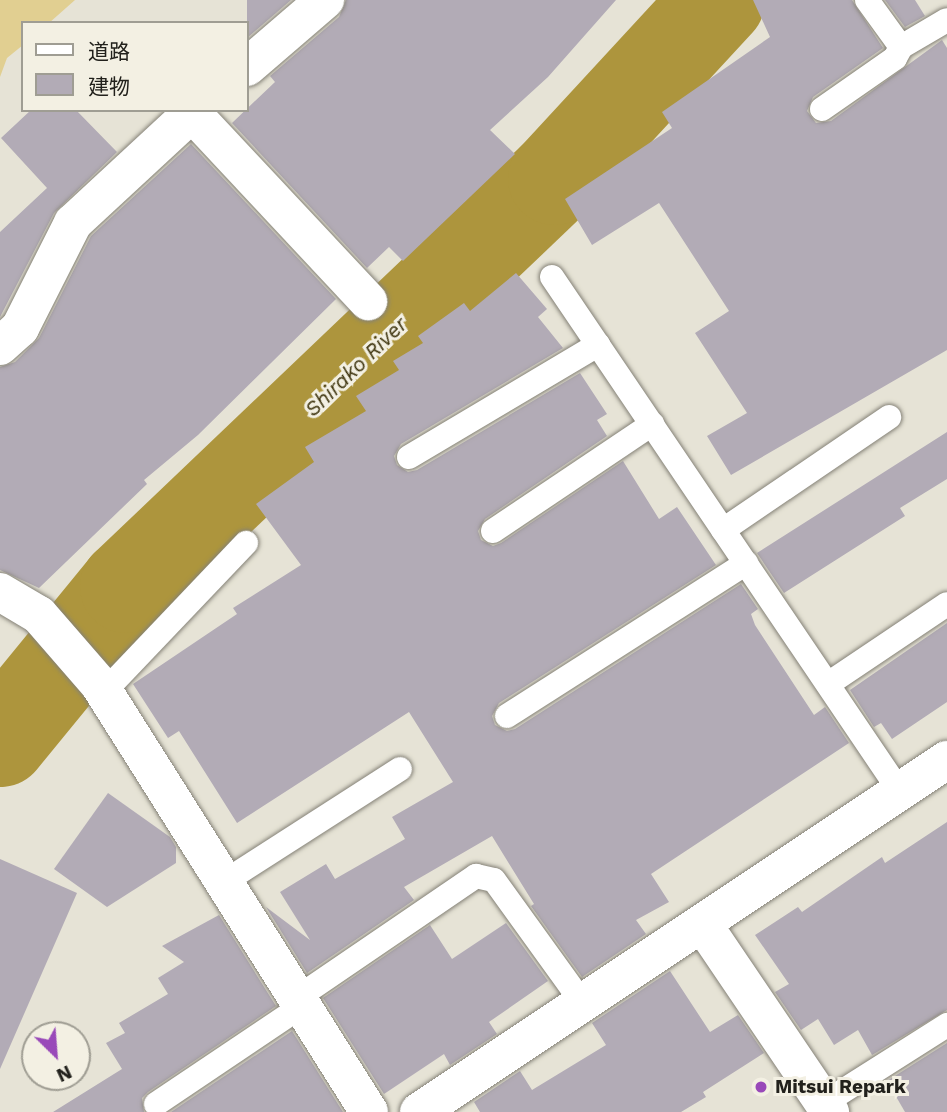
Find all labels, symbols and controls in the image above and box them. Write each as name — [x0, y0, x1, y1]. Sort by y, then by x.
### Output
legend — [21, 21, 248, 112]
text: 道路 — [88, 39, 130, 64]
text: 建物 — [88, 74, 130, 99]
water label: Shirako River — [300, 312, 412, 422]
north arrow — [21, 1021, 91, 1091]
text: N — [53, 1060, 75, 1087]
place label: Mitsui Repark — [775, 1076, 906, 1098]
marker: Mitsui Repark — [753, 1079, 769, 1095]

